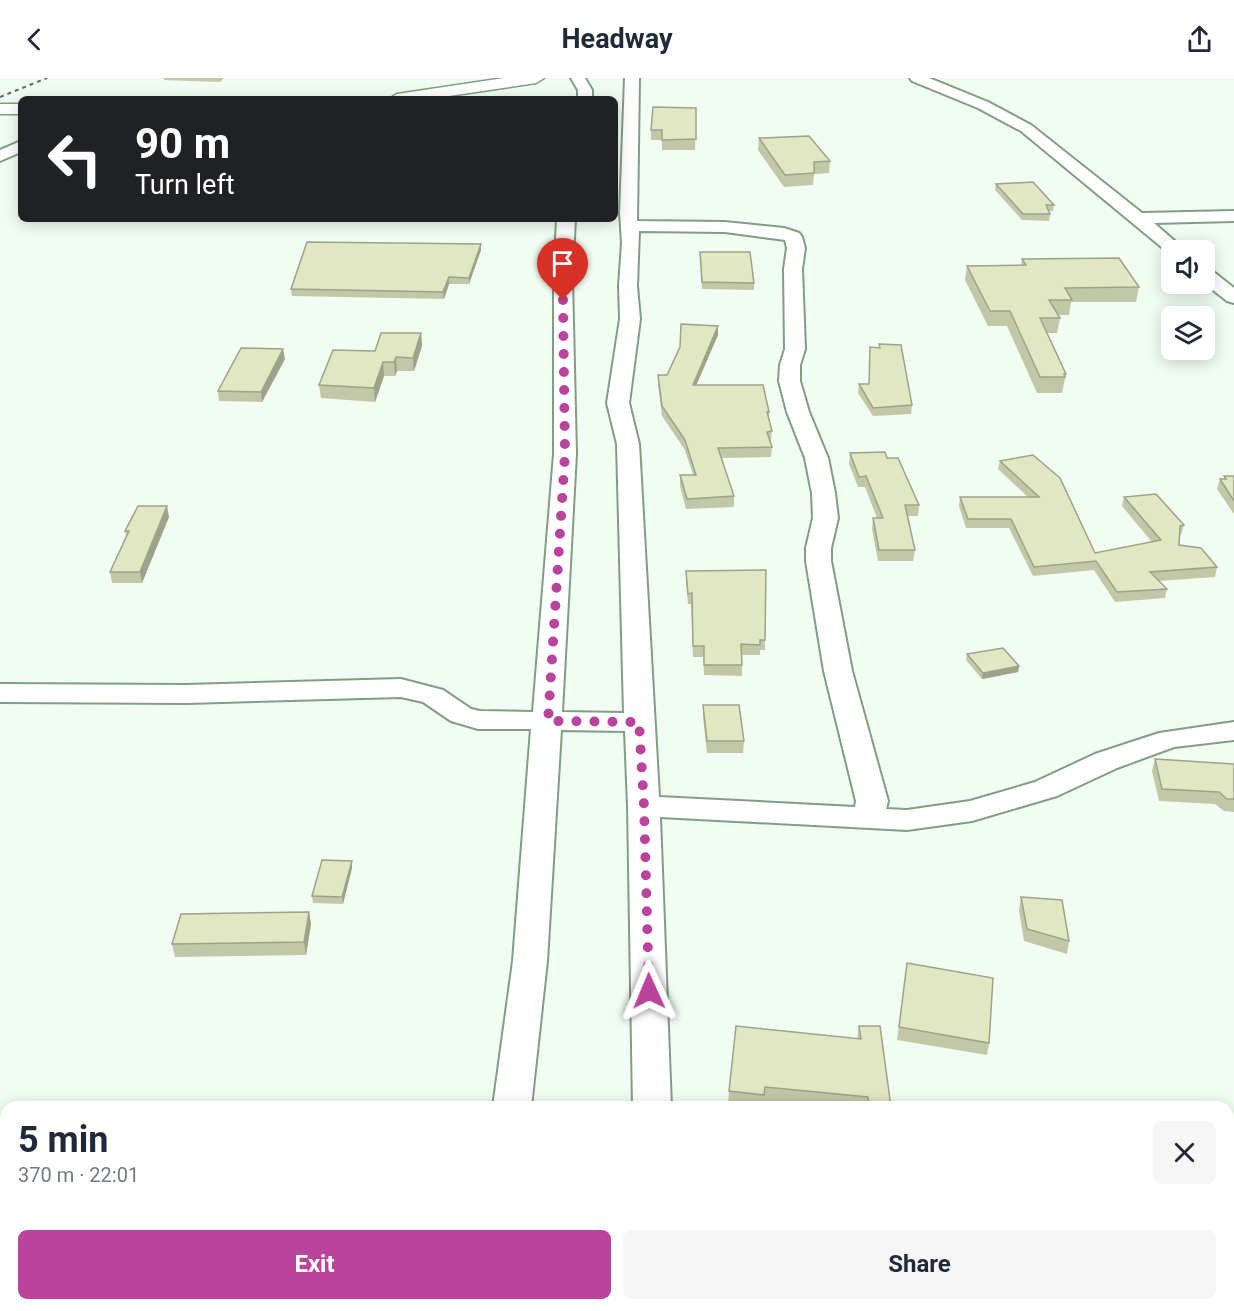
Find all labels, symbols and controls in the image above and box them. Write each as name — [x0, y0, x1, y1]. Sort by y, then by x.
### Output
icon: back — [18, 23, 51, 56]
text: Headway — [562, 23, 672, 55]
icon: share — [1183, 23, 1216, 56]
text: 90 m — [135, 119, 230, 168]
icon: left — [36, 120, 114, 198]
text: Turn left — [135, 169, 235, 201]
pin — [537, 238, 588, 300]
map controls — [1161, 240, 1215, 360]
button: sound — [1161, 240, 1215, 294]
icon: arrive — [546, 247, 579, 280]
button: layers — [1161, 306, 1215, 360]
position arrow — [617, 959, 681, 1023]
text: 5 min — [18, 1119, 109, 1161]
button: close — [1153, 1121, 1216, 1184]
text: 370 m · 22:01 — [18, 1163, 139, 1187]
button: Exit — [18, 1230, 611, 1299]
button: Share — [623, 1230, 1216, 1299]

